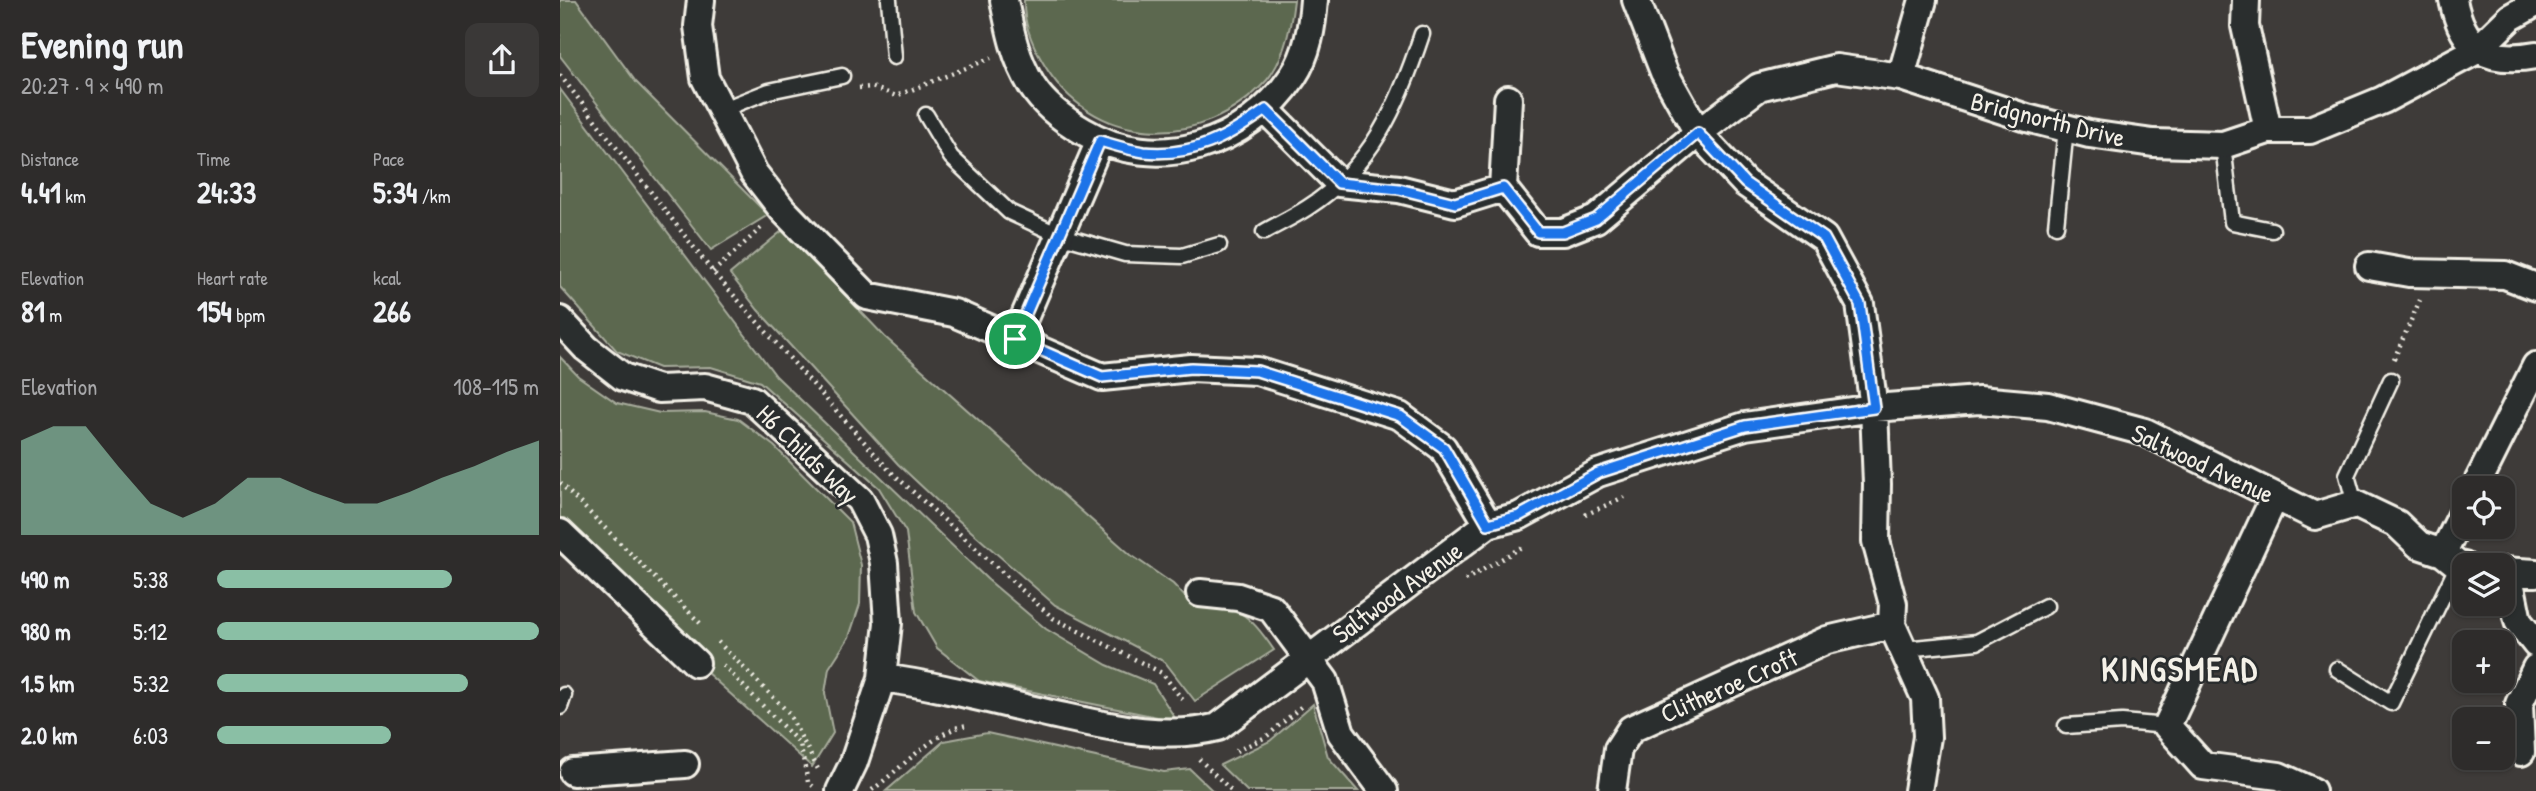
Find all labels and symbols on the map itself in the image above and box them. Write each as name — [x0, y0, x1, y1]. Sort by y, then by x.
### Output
street label: Bridgnorth Drive — [1967, 83, 2129, 155]
pin — [985, 309, 1045, 369]
street label: H6 Childs Way — [749, 396, 867, 512]
street label: Saltwood Avenue — [2126, 415, 2280, 511]
street label: Saltwood Avenue — [1325, 533, 1469, 651]
street label: Clitheroe Croft — [1655, 639, 1804, 731]
district label: KINGSMEAD — [2101, 647, 2259, 691]

